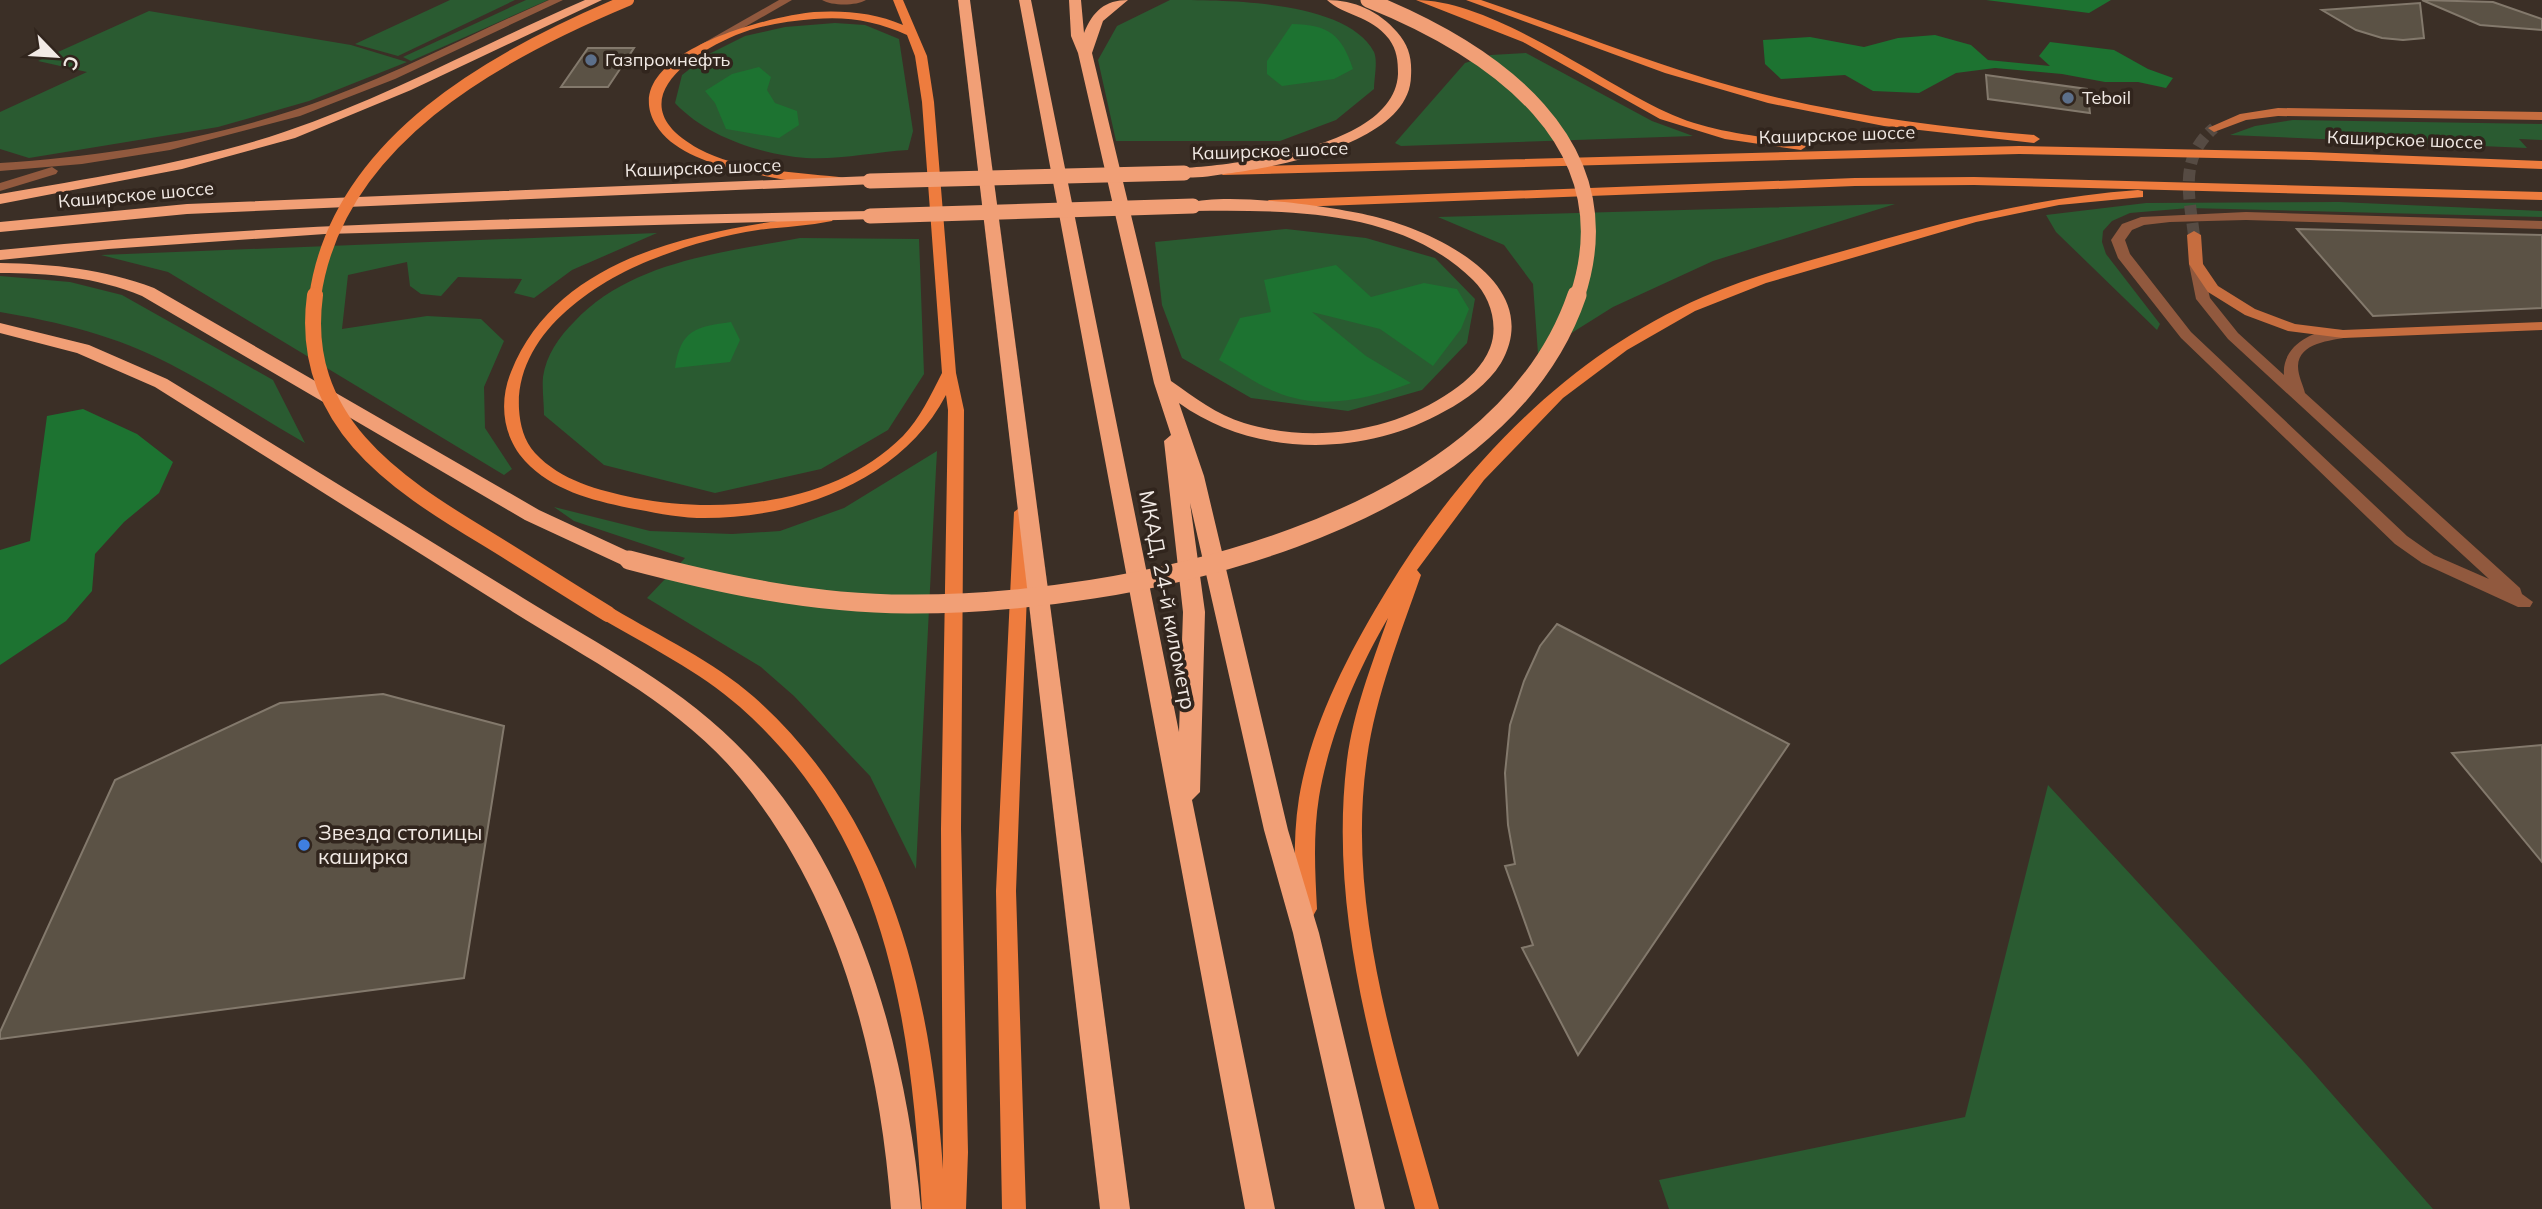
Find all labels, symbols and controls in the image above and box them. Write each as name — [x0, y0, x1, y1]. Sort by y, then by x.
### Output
north arrow — [21, 21, 91, 91]
place label: Газпромнефть — [605, 48, 731, 71]
text: С — [58, 52, 85, 74]
marker: Газпромнефть — [583, 52, 599, 68]
place label: Teboil — [2082, 86, 2131, 109]
marker: Teboil — [2060, 90, 2076, 106]
street label: Каширское шоссе — [1758, 120, 1916, 149]
street label: Каширское шоссе — [2326, 125, 2484, 154]
street label: Каширское шоссе — [1191, 136, 1349, 165]
street label: Каширское шоссе — [624, 153, 782, 182]
street label: Каширское шоссе — [57, 176, 215, 213]
street label: МКАД, 24-й километр — [1134, 488, 1202, 712]
place label: Звезда столицы каширка — [318, 819, 482, 869]
marker: Звезда столицы каширка — [296, 837, 312, 853]

